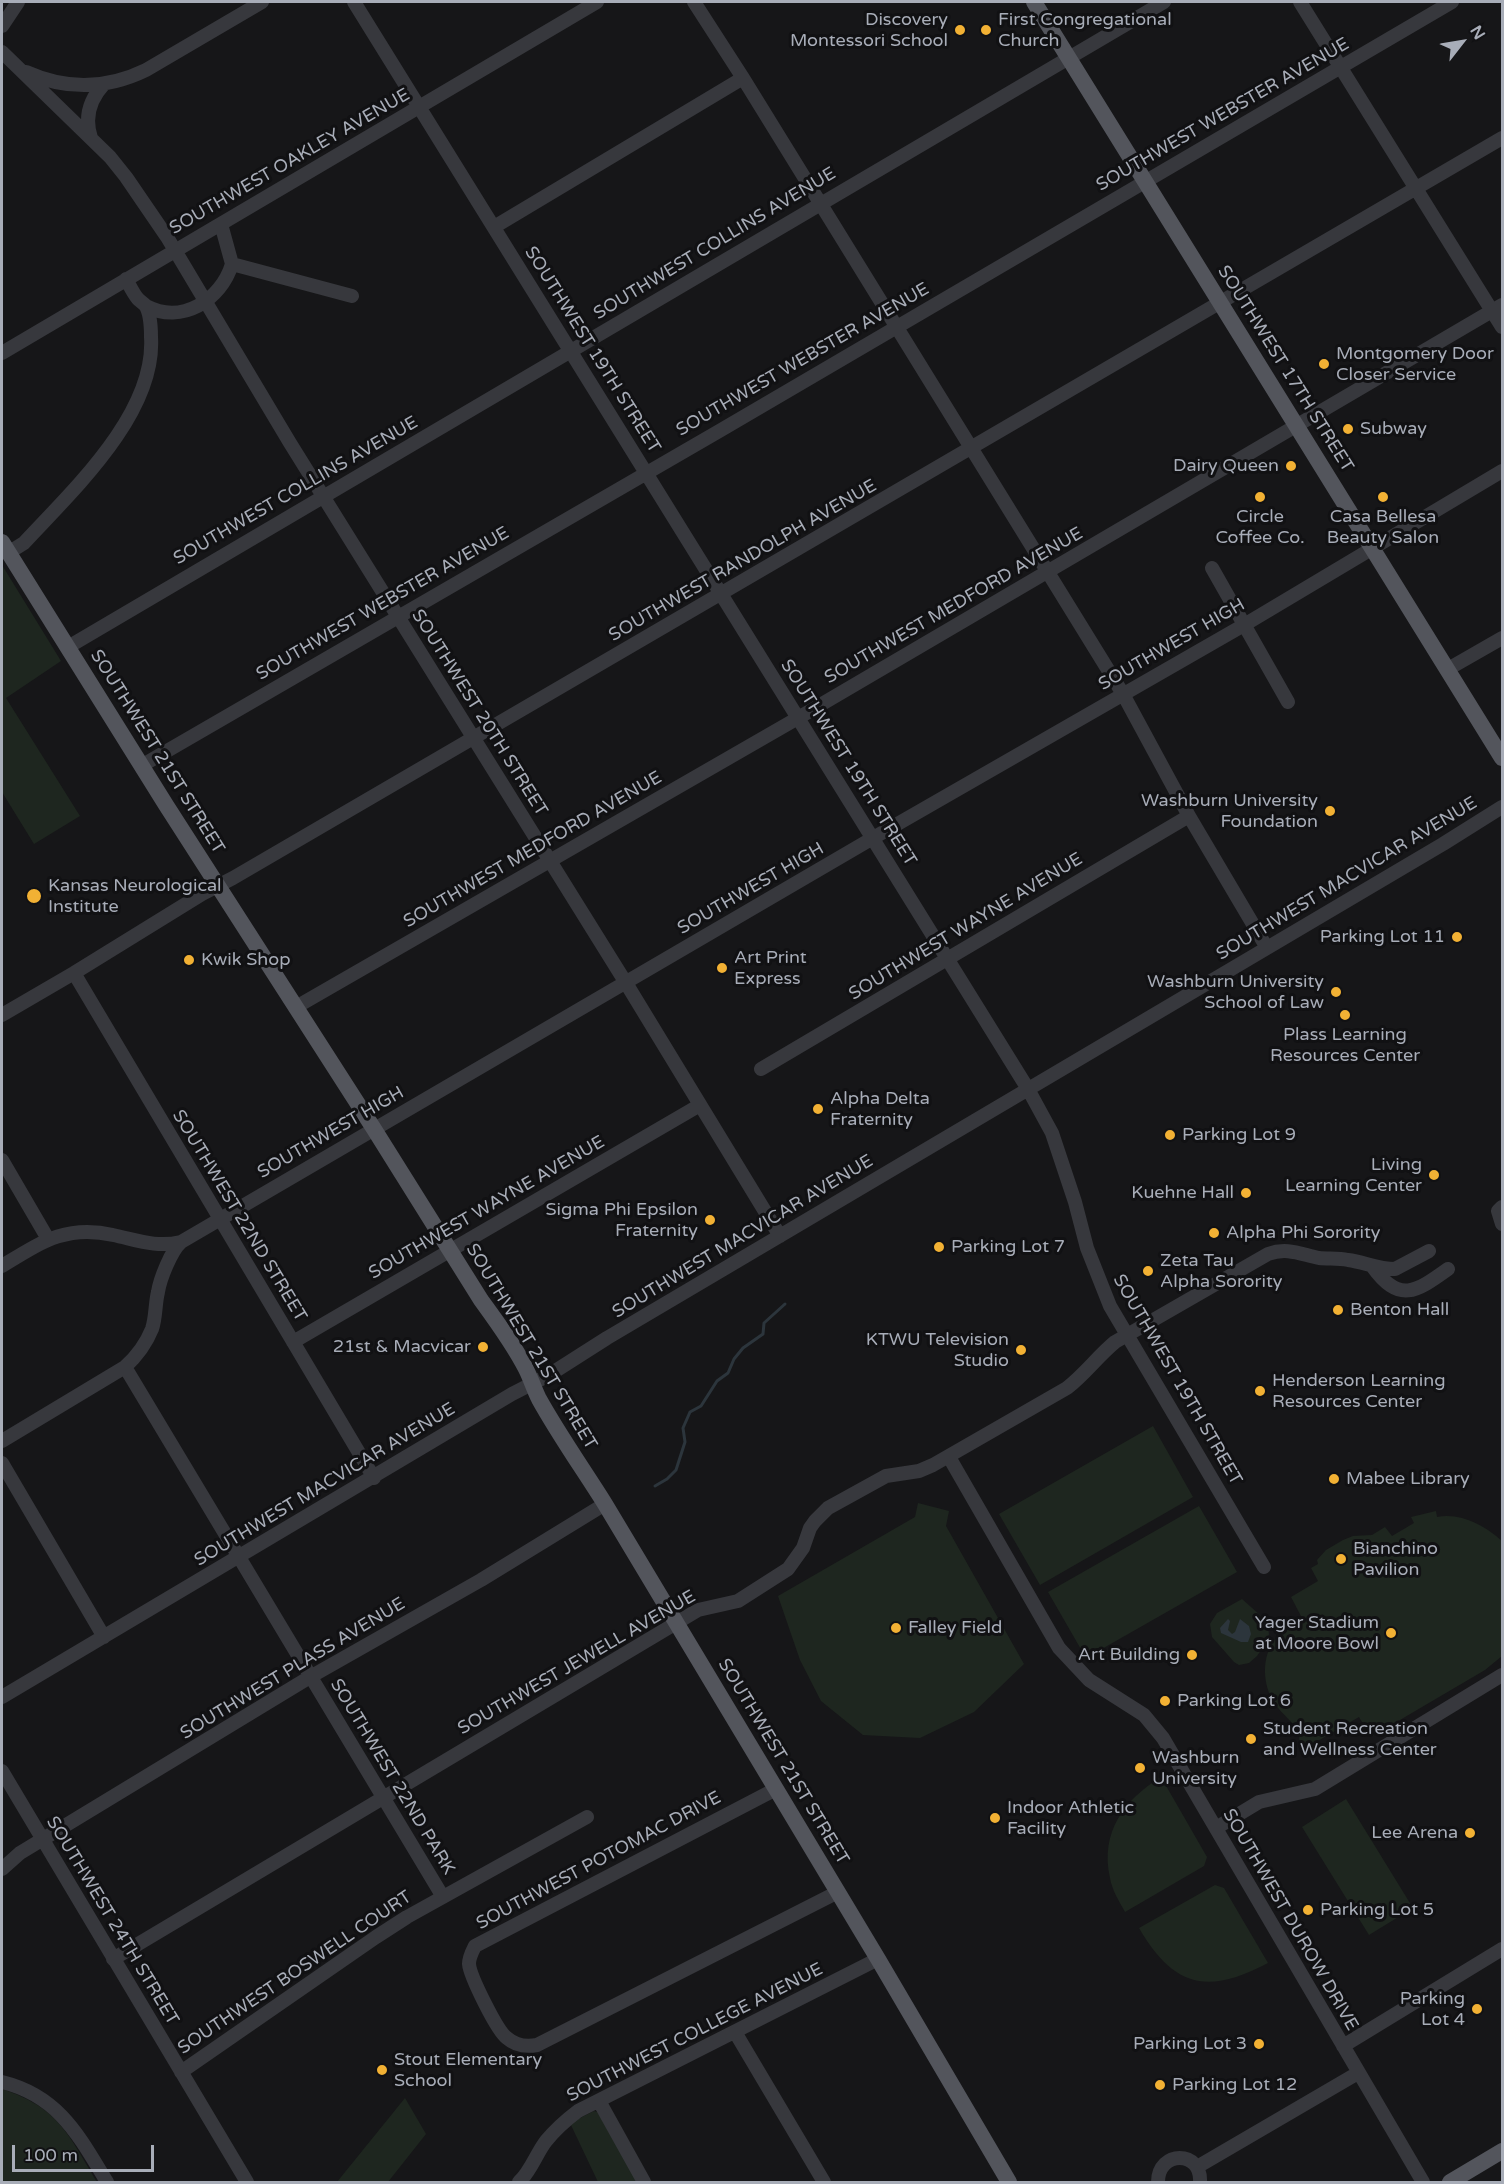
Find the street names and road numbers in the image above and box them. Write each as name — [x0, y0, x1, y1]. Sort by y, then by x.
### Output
street label: SOUTHWEST WEBSTER AVENUE — [1093, 34, 1353, 196]
street label: SOUTHWEST OAKLEY AVENUE — [166, 84, 414, 240]
street label: SOUTHWEST COLLINS AVENUE — [590, 163, 840, 325]
street label: SOUTHWEST 19TH STREET — [519, 243, 665, 457]
street label: SOUTHWEST 17TH STREET — [1212, 262, 1358, 476]
street label: SOUTHWEST WEBSTER AVENUE — [673, 279, 933, 441]
street label: SOUTHWEST COLLINS AVENUE — [170, 412, 422, 570]
street label: SOUTHWEST RANDOLPH AVENUE — [605, 475, 881, 647]
street label: SOUTHWEST WEBSTER AVENUE — [253, 523, 513, 685]
street label: SOUTHWEST MEDFORD AVENUE — [821, 523, 1087, 689]
street label: SOUTHWEST HIGH — [1095, 594, 1249, 696]
street label: SOUTHWEST 20TH STREET — [406, 606, 552, 820]
street label: SOUTHWEST 21ST STREET — [85, 646, 229, 858]
street label: SOUTHWEST 19TH STREET — [775, 656, 921, 870]
street label: SOUTHWEST MEDFORD AVENUE — [400, 767, 666, 933]
street label: SOUTHWEST MACVICAR AVENUE — [1213, 792, 1481, 966]
street label: SOUTHWEST HIGH — [674, 838, 828, 940]
street label: SOUTHWEST WAYNE AVENUE — [845, 849, 1087, 1005]
street label: SOUTHWEST HIGH — [254, 1082, 408, 1184]
street label: SOUTHWEST 22ND STREET — [167, 1106, 311, 1326]
street label: SOUTHWEST WAYNE AVENUE — [365, 1132, 609, 1284]
street label: SOUTHWEST MACVICAR AVENUE — [609, 1150, 877, 1324]
street label: SOUTHWEST 21ST STREET — [461, 1240, 601, 1454]
street label: SOUTHWEST 19TH STREET — [1108, 1271, 1246, 1489]
street label: SOUTHWEST MACVICAR AVENUE — [191, 1398, 459, 1572]
street label: SOUTHWEST JEWELL AVENUE — [454, 1586, 700, 1740]
street label: SOUTHWEST PLASS AVENUE — [177, 1593, 409, 1745]
street label: SOUTHWEST 21ST STREET — [713, 1655, 853, 1869]
street label: SOUTHWEST 22ND PARK — [325, 1675, 459, 1879]
street label: SOUTHWEST POTOMAC DRIVE — [473, 1787, 725, 1935]
street label: SOUTHWEST DUROW DRIVE — [1218, 1805, 1362, 2035]
street label: SOUTHWEST 24TH STREET — [41, 1813, 183, 2029]
street label: SOUTHWEST BOSWELL COURT — [174, 1887, 416, 2059]
street label: SOUTHWEST COLLEGE AVENUE — [563, 1959, 827, 2107]

